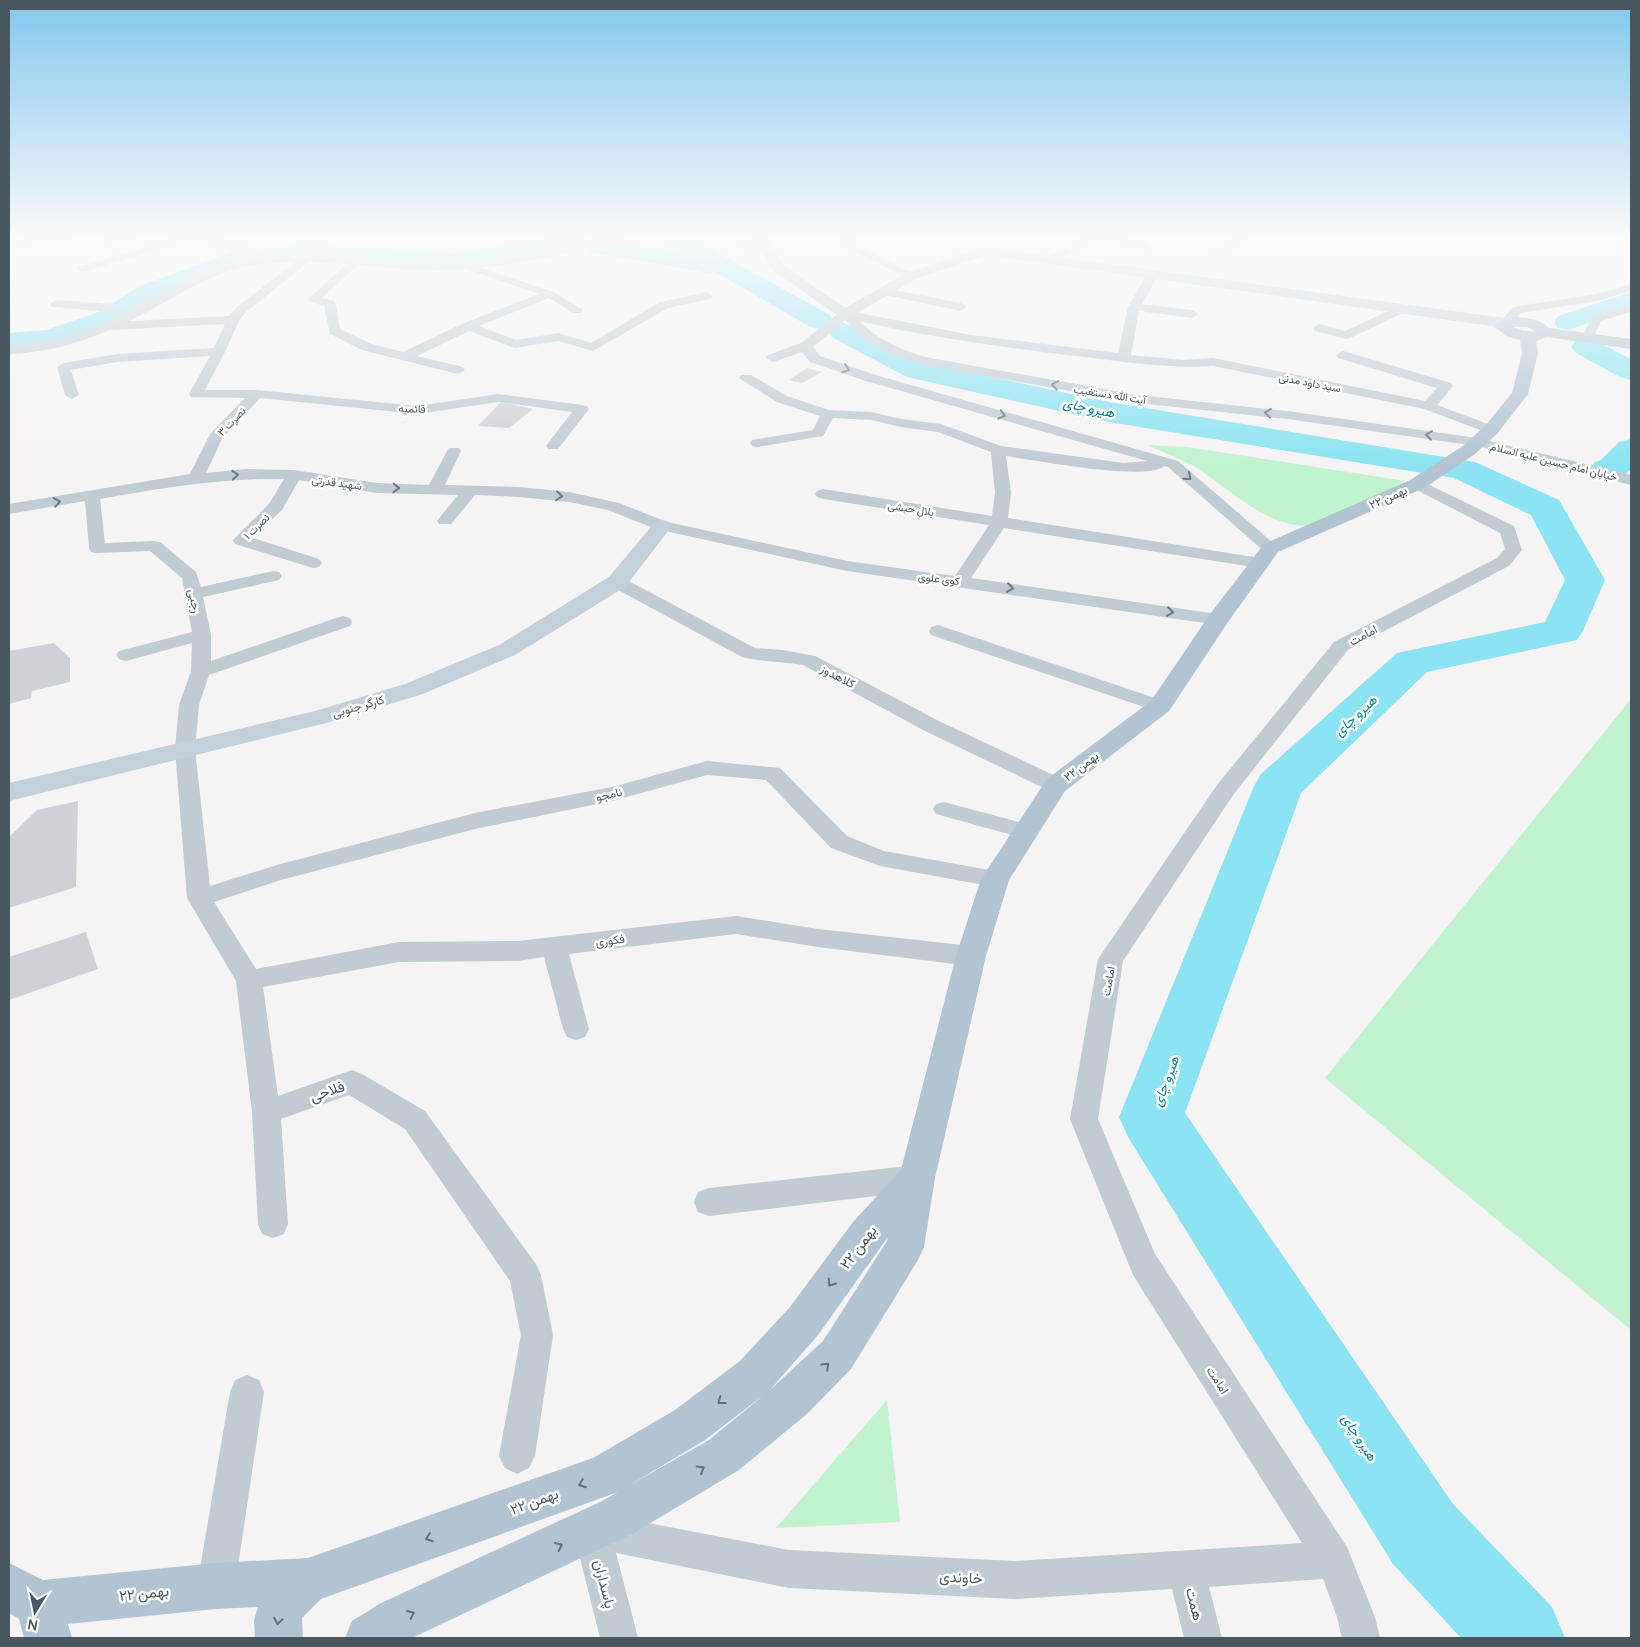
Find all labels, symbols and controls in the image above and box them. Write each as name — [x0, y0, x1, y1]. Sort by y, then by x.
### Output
one-way arrow — [841, 364, 850, 374]
street label: سید داود مدنی — [1278, 369, 1343, 395]
one-way arrow — [1050, 380, 1059, 390]
street label: آیت الله دستغیب — [1073, 381, 1149, 407]
water label: هیرو چای — [1061, 392, 1117, 423]
street label: قائمیه — [398, 400, 426, 416]
street label: نصرت ۳ — [213, 403, 249, 439]
one-way arrow — [1264, 408, 1272, 419]
one-way arrow — [998, 410, 1006, 420]
one-way arrow — [1425, 430, 1433, 441]
street label: خیابان امام حسین علیه السلام — [1489, 438, 1619, 485]
one-way arrow — [231, 470, 239, 481]
street label: شهید قدرتی — [311, 471, 363, 493]
one-way arrow — [1182, 471, 1191, 480]
street label: ۲۲ بهمن — [1366, 481, 1410, 513]
one-way arrow — [393, 483, 401, 493]
one-way arrow — [555, 490, 563, 501]
one-way arrow — [53, 497, 61, 507]
street label: بلال حبشی — [887, 497, 935, 519]
street label: نصرت ۱ — [240, 510, 272, 542]
street label: کوی علوی — [917, 568, 961, 588]
one-way arrow — [1005, 583, 1014, 593]
street label: رجبی — [184, 587, 206, 615]
one-way arrow — [1167, 606, 1175, 617]
street label: امامت — [1346, 620, 1380, 650]
street label: کلاهدوز — [817, 659, 858, 692]
street label: کارگر جنوبی — [330, 690, 386, 722]
water label: هیرو چای — [1329, 690, 1382, 741]
street label: ۲۲ بهمن — [1060, 747, 1102, 785]
street label: نامجو — [594, 783, 624, 805]
street label: فکوری — [594, 930, 626, 950]
street label: امامت — [1097, 965, 1119, 997]
water label: هیرو چای — [1147, 1053, 1184, 1109]
street label: فلاحی — [307, 1075, 347, 1107]
street label: ۲۲ بهمن — [835, 1221, 881, 1273]
one-way arrow — [828, 1277, 837, 1287]
one-way arrow — [821, 1362, 830, 1371]
street label: امامت — [1203, 1363, 1233, 1397]
one-way arrow — [718, 1396, 727, 1404]
water label: هیرو چای — [1337, 1410, 1382, 1465]
one-way arrow — [696, 1465, 705, 1475]
one-way arrow — [578, 1478, 587, 1488]
street label: ۲۲ بهمن — [507, 1483, 561, 1519]
one-way arrow — [425, 1532, 434, 1542]
one-way arrow — [553, 1542, 562, 1552]
street label: پاسداران — [589, 1557, 621, 1611]
street label: خاوندی — [939, 1565, 983, 1589]
street label: ۲۲ بهمن — [118, 1580, 170, 1606]
street label: همت — [1181, 1585, 1209, 1623]
north arrow — [10, 1587, 60, 1637]
one-way arrow — [406, 1610, 415, 1621]
text: N — [26, 1615, 39, 1636]
one-way arrow — [273, 1618, 284, 1626]

